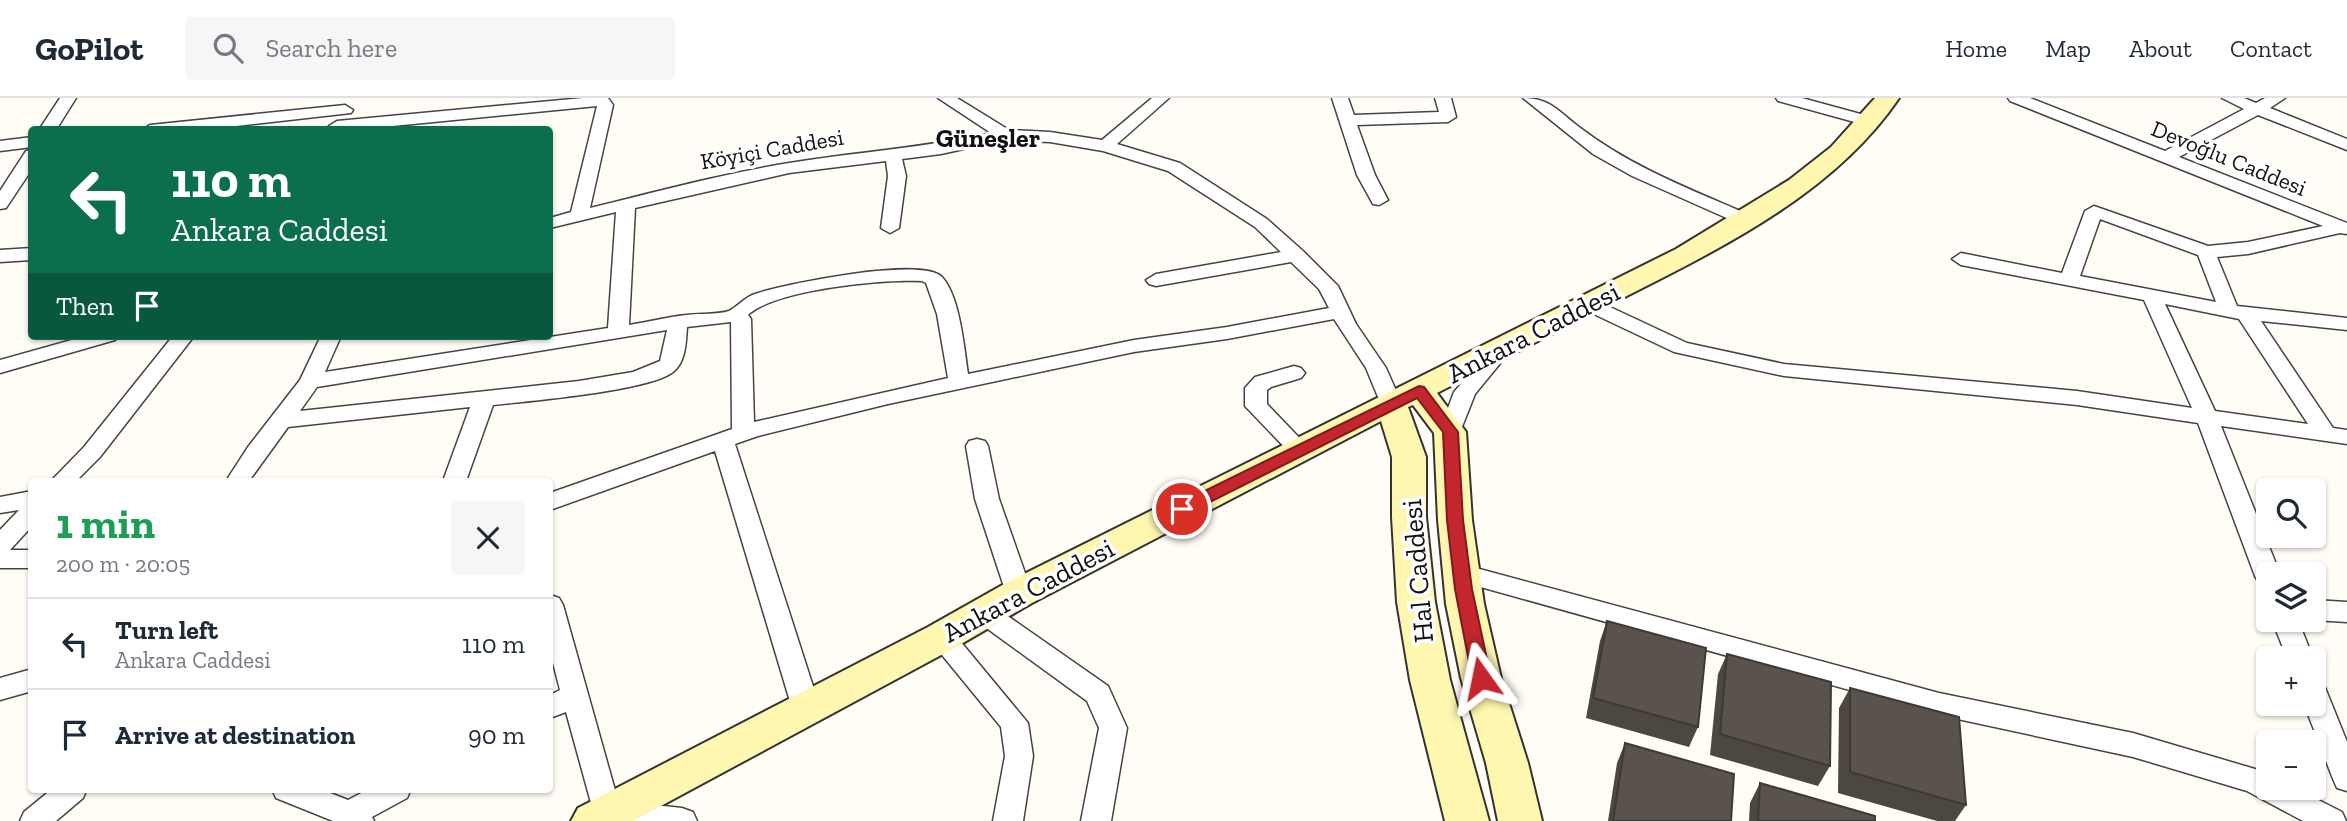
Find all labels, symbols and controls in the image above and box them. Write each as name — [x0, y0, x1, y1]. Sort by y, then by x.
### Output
search box — [185, 17, 675, 80]
text: GoPilot — [35, 29, 143, 68]
icon: search — [209, 29, 247, 67]
text: Search here — [265, 32, 397, 64]
text: Home — [1945, 34, 2007, 63]
text: Map — [2045, 34, 2091, 63]
text: About — [2129, 34, 2192, 63]
text: Contact — [2230, 34, 2312, 63]
street label: Devoğlu Caddesi — [2147, 114, 2311, 202]
district label: Güneşler — [936, 122, 1040, 154]
street label: Köyiçi Caddesi — [698, 123, 846, 175]
text: 110 m — [171, 151, 291, 210]
icon: left — [56, 154, 147, 245]
text: Ankara Caddesi — [171, 211, 388, 249]
street label: Ankara Caddesi — [1441, 275, 1625, 390]
icon: arrive — [128, 287, 166, 325]
text: Then — [56, 290, 114, 322]
map controls — [2256, 478, 2326, 800]
button: search — [2256, 478, 2326, 548]
pin — [1152, 479, 1212, 539]
icon: arrive — [1163, 490, 1201, 528]
text: 1 min — [56, 498, 155, 549]
street label: Hal Caddesi — [1395, 498, 1440, 644]
button: close — [451, 501, 525, 575]
street label: Ankara Caddesi — [937, 531, 1120, 650]
text: 200 m · 20:05 — [56, 550, 190, 578]
button: layers — [2256, 562, 2326, 632]
text: Turn left — [115, 614, 218, 646]
icon: left — [56, 625, 94, 663]
text: 110 m — [462, 628, 525, 660]
position arrow — [1444, 641, 1518, 715]
text: Ankara Caddesi — [115, 646, 271, 674]
button: + — [2256, 646, 2326, 716]
icon: arrive — [56, 716, 94, 754]
text: Arrive at destination — [115, 719, 355, 751]
text: 90 m — [468, 719, 525, 751]
button: − — [2256, 730, 2326, 800]

